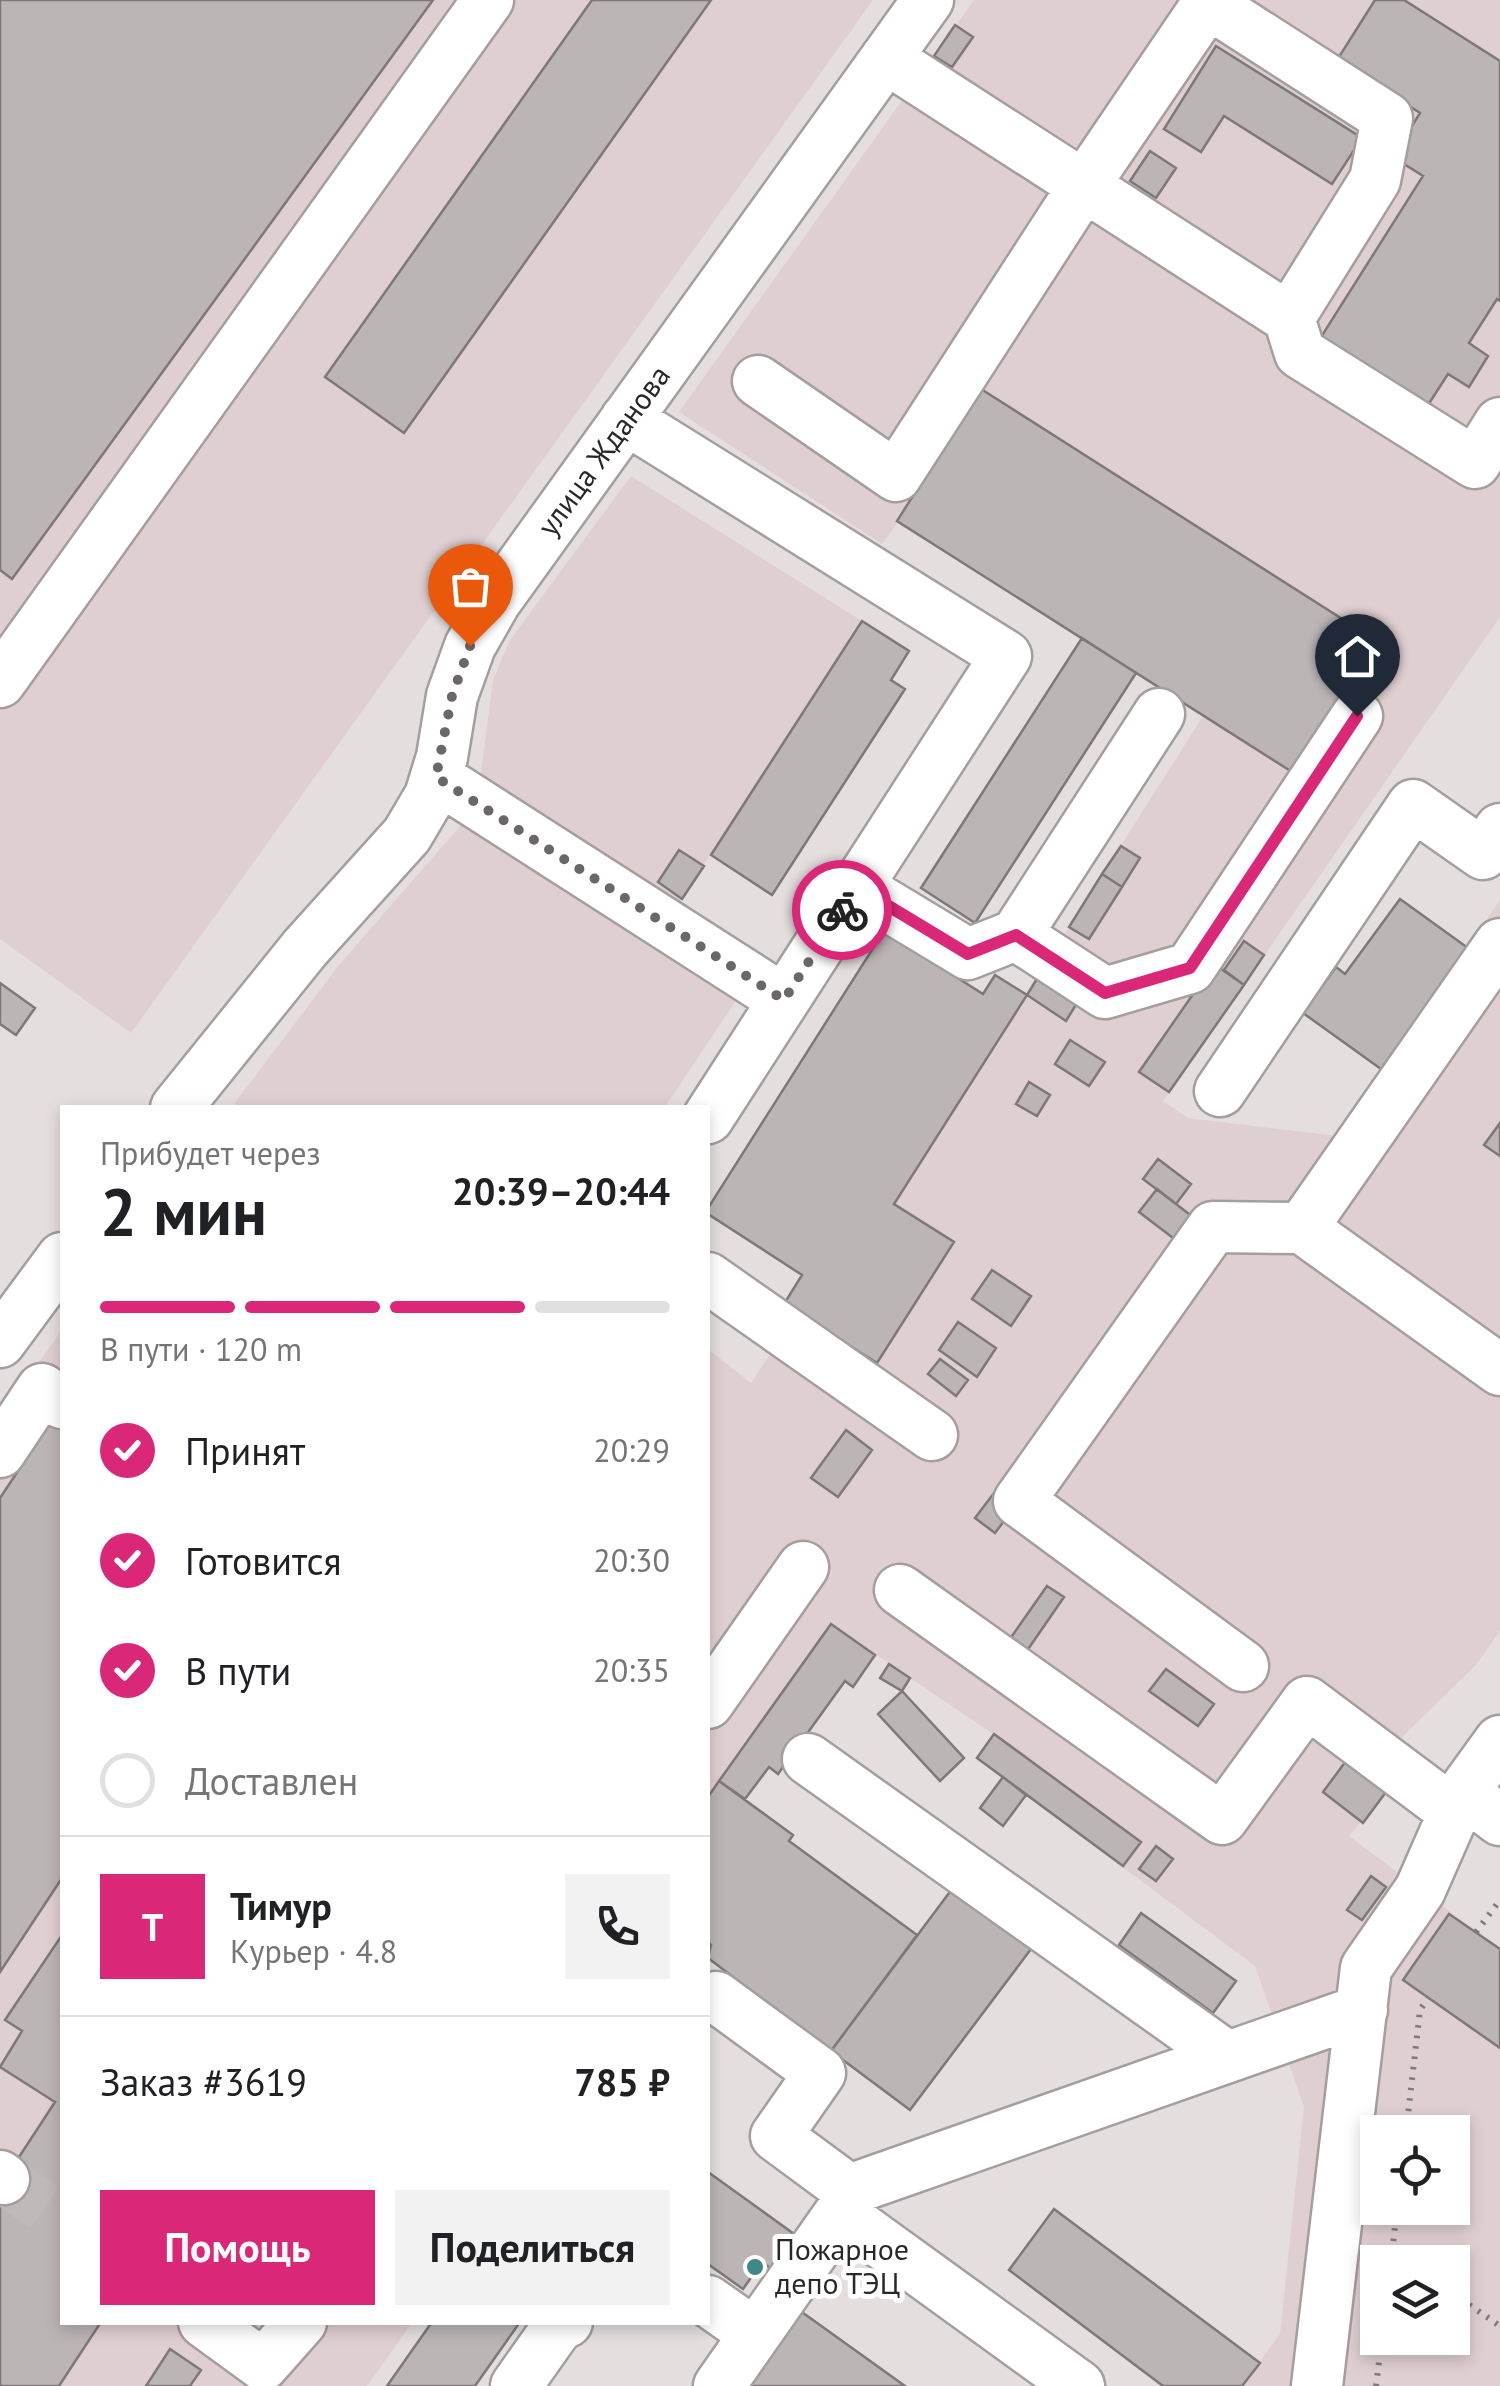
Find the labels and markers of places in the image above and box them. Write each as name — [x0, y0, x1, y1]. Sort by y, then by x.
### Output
pin — [428, 544, 513, 647]
pin — [1315, 614, 1400, 717]
place label: Пожарное депо ТЭЦ — [775, 2229, 909, 2302]
marker: Пожарное депо ТЭЦ — [744, 2256, 766, 2278]

